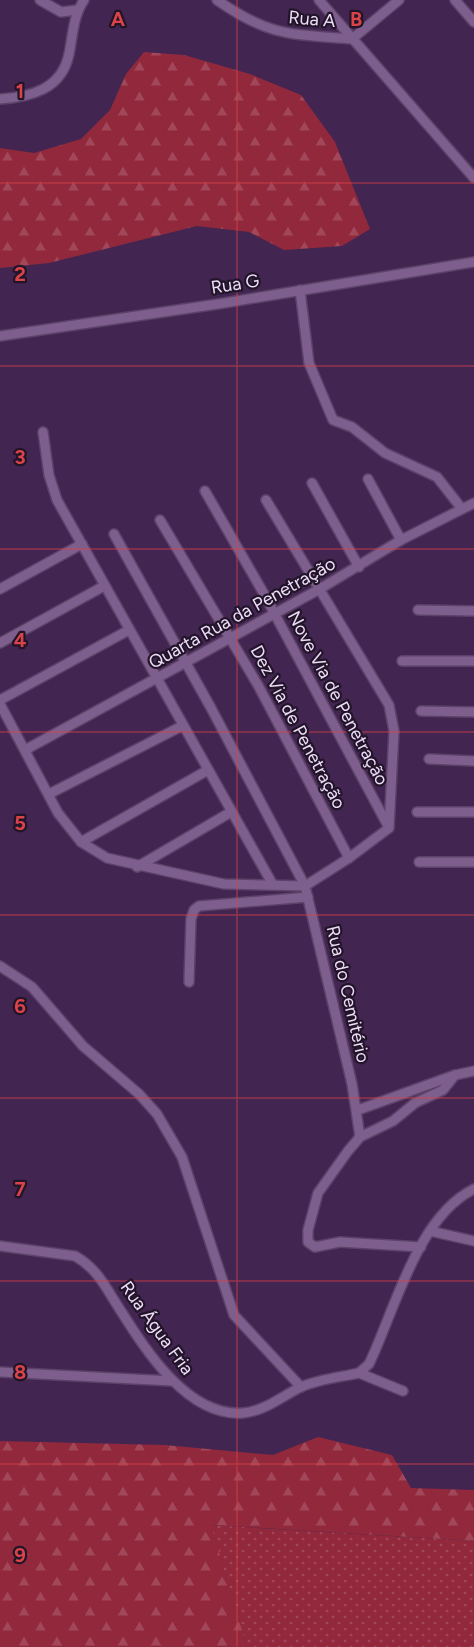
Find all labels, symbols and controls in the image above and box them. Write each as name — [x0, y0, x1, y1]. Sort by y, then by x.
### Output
street label: Rua A — [288, 6, 336, 32]
text: A — [111, 7, 126, 31]
text: B — [350, 7, 362, 31]
text: 1 — [16, 79, 24, 103]
text: 2 — [14, 262, 26, 286]
street label: Rua G — [209, 269, 261, 299]
text: 3 — [14, 445, 26, 469]
street label: Quarta Rua da Penetração — [145, 552, 339, 674]
street label: Nove Via de Penetração — [283, 607, 393, 789]
text: 4 — [14, 628, 27, 652]
street label: Dez Via de Penetração — [246, 642, 350, 812]
text: 5 — [14, 811, 26, 835]
street label: Rua do Cemitério — [322, 923, 374, 1065]
text: 6 — [14, 994, 26, 1018]
text: 7 — [14, 1177, 26, 1201]
street label: Rua Água Fria — [116, 1277, 198, 1379]
text: 8 — [14, 1360, 26, 1384]
text: 9 — [14, 1543, 26, 1567]

